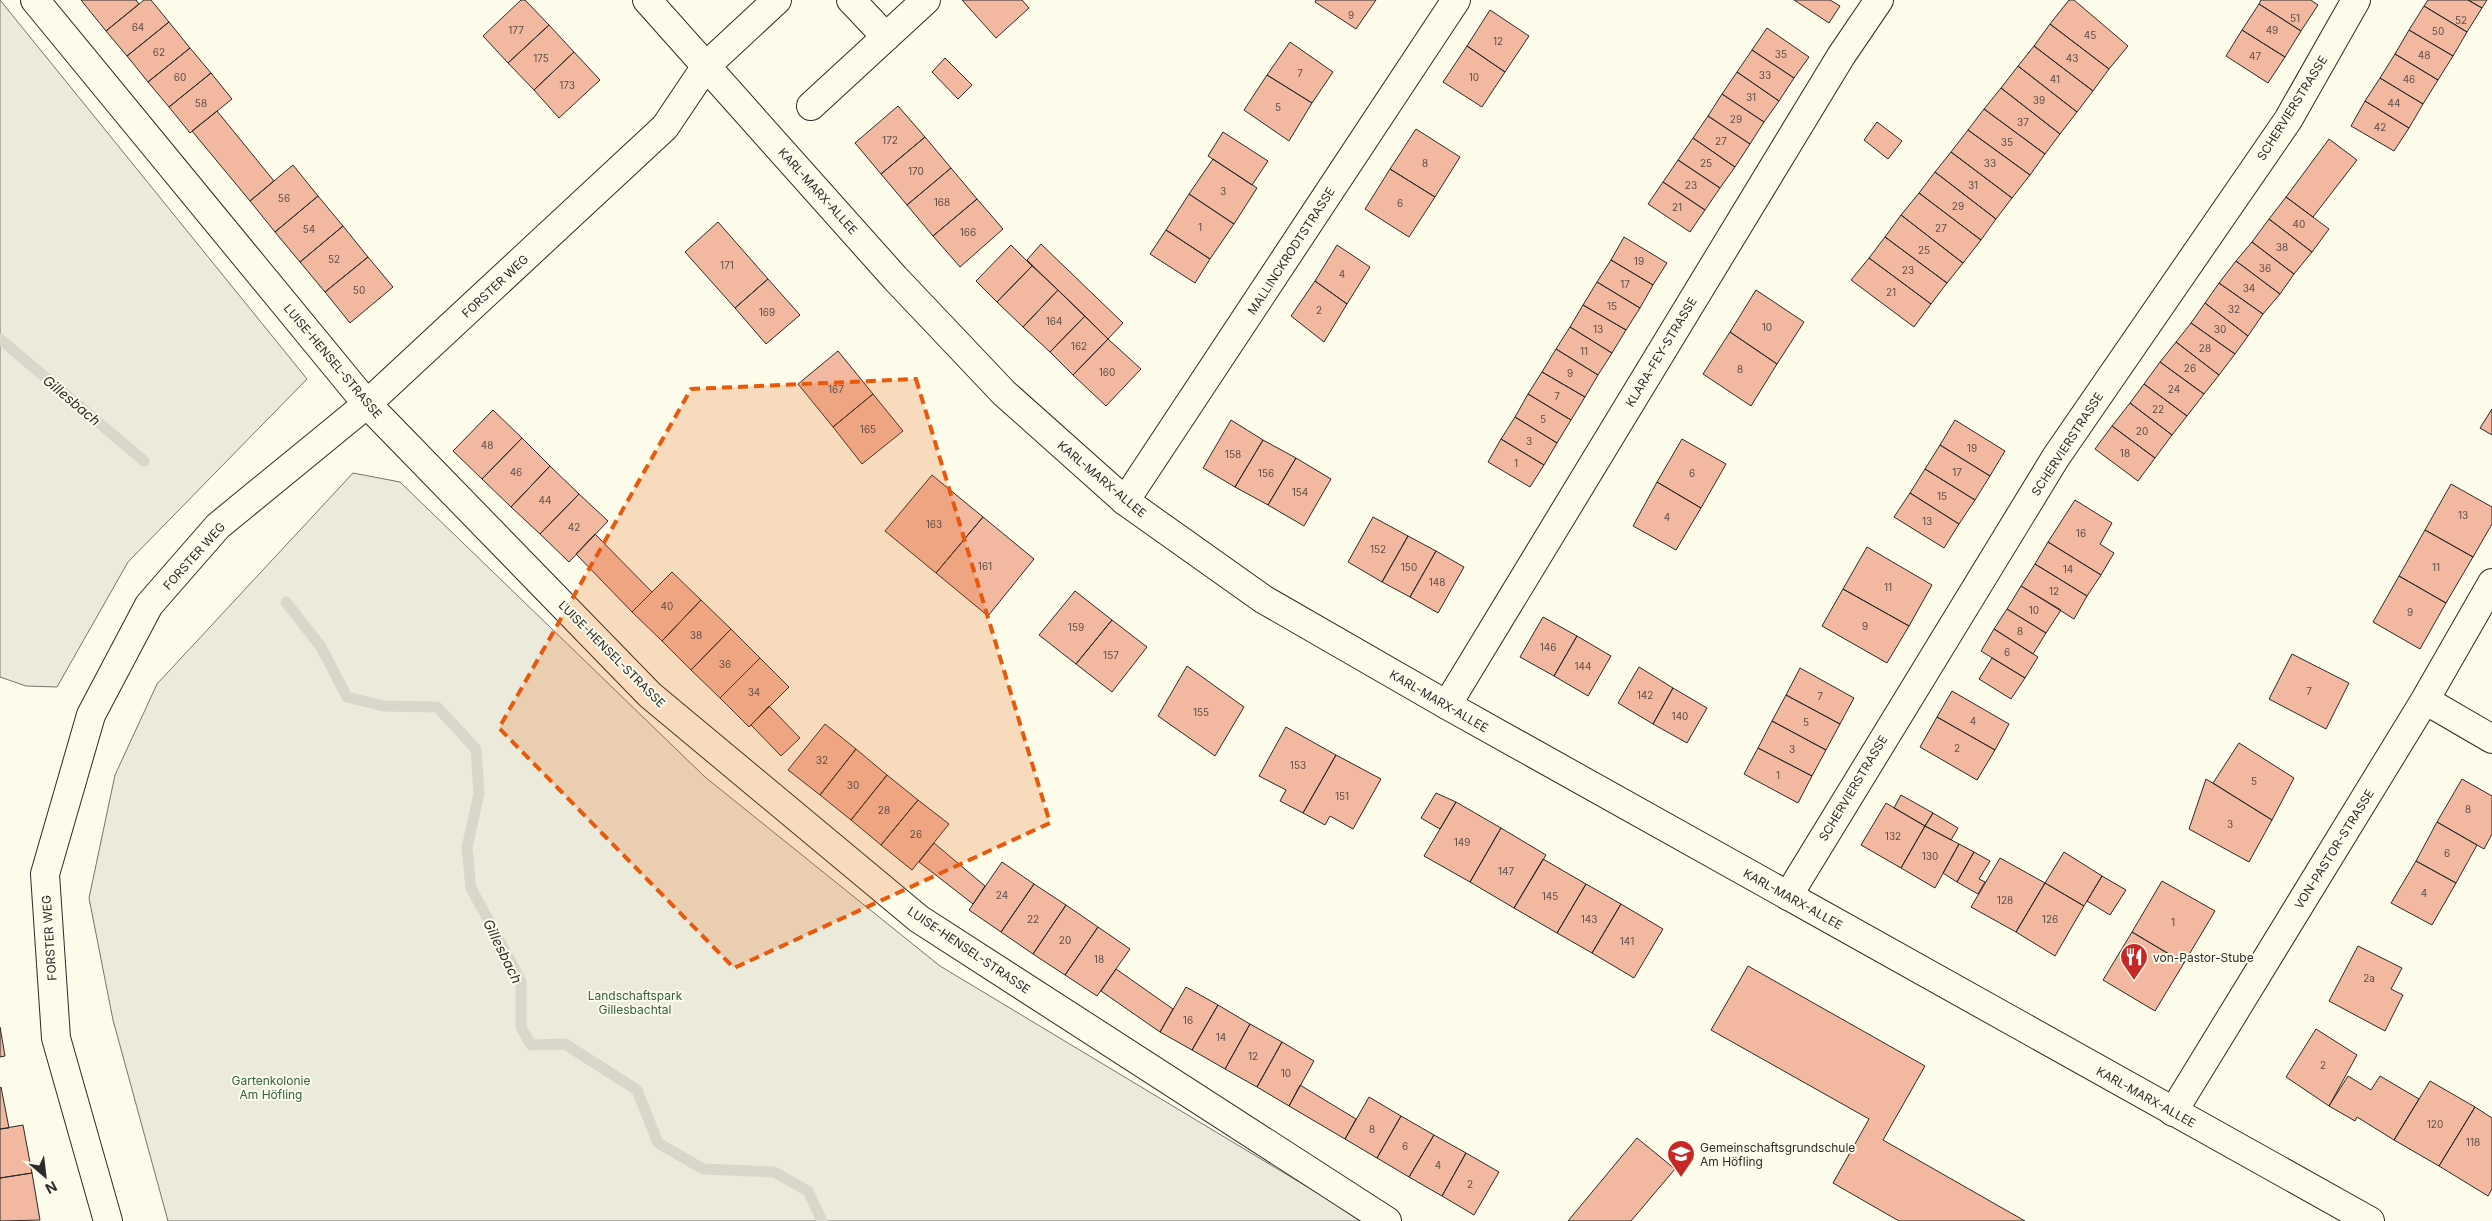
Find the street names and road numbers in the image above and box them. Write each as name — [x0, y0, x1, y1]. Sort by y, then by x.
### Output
street label: SCHERVIERSTRASSE — [2254, 53, 2330, 163]
street label: KARL-MARX-ALLEE — [775, 145, 861, 237]
street label: MALLINCKRODTSTRASSE — [1244, 185, 1338, 317]
street label: FORSTER WEG — [459, 251, 531, 321]
street label: KLARA-FEY-STRASSE — [1622, 294, 1700, 410]
street label: LUISE-HENSEL-STRASSE — [281, 301, 385, 421]
street label: SCHERVIERSTRASSE — [2028, 389, 2106, 499]
street label: KARL-MARX-ALLEE — [1055, 437, 1149, 521]
street label: FORSTER WEG — [160, 519, 228, 593]
street label: LUISE-HENSEL-STRASSE — [556, 598, 668, 710]
street label: KARL-MARX-ALLEE — [1387, 667, 1491, 735]
street label: SCHERVIERSTRASSE — [1816, 732, 1890, 844]
street label: VON-PASTOR-STRASSE — [2291, 786, 2377, 912]
street label: KARL-MARX-ALLEE — [1741, 865, 1845, 933]
street label: FORSTER WEG — [39, 895, 59, 981]
street label: LUISE-HENSEL-STRASSE — [905, 903, 1033, 997]
street label: KARL-MARX-ALLEE — [2094, 1063, 2198, 1131]

